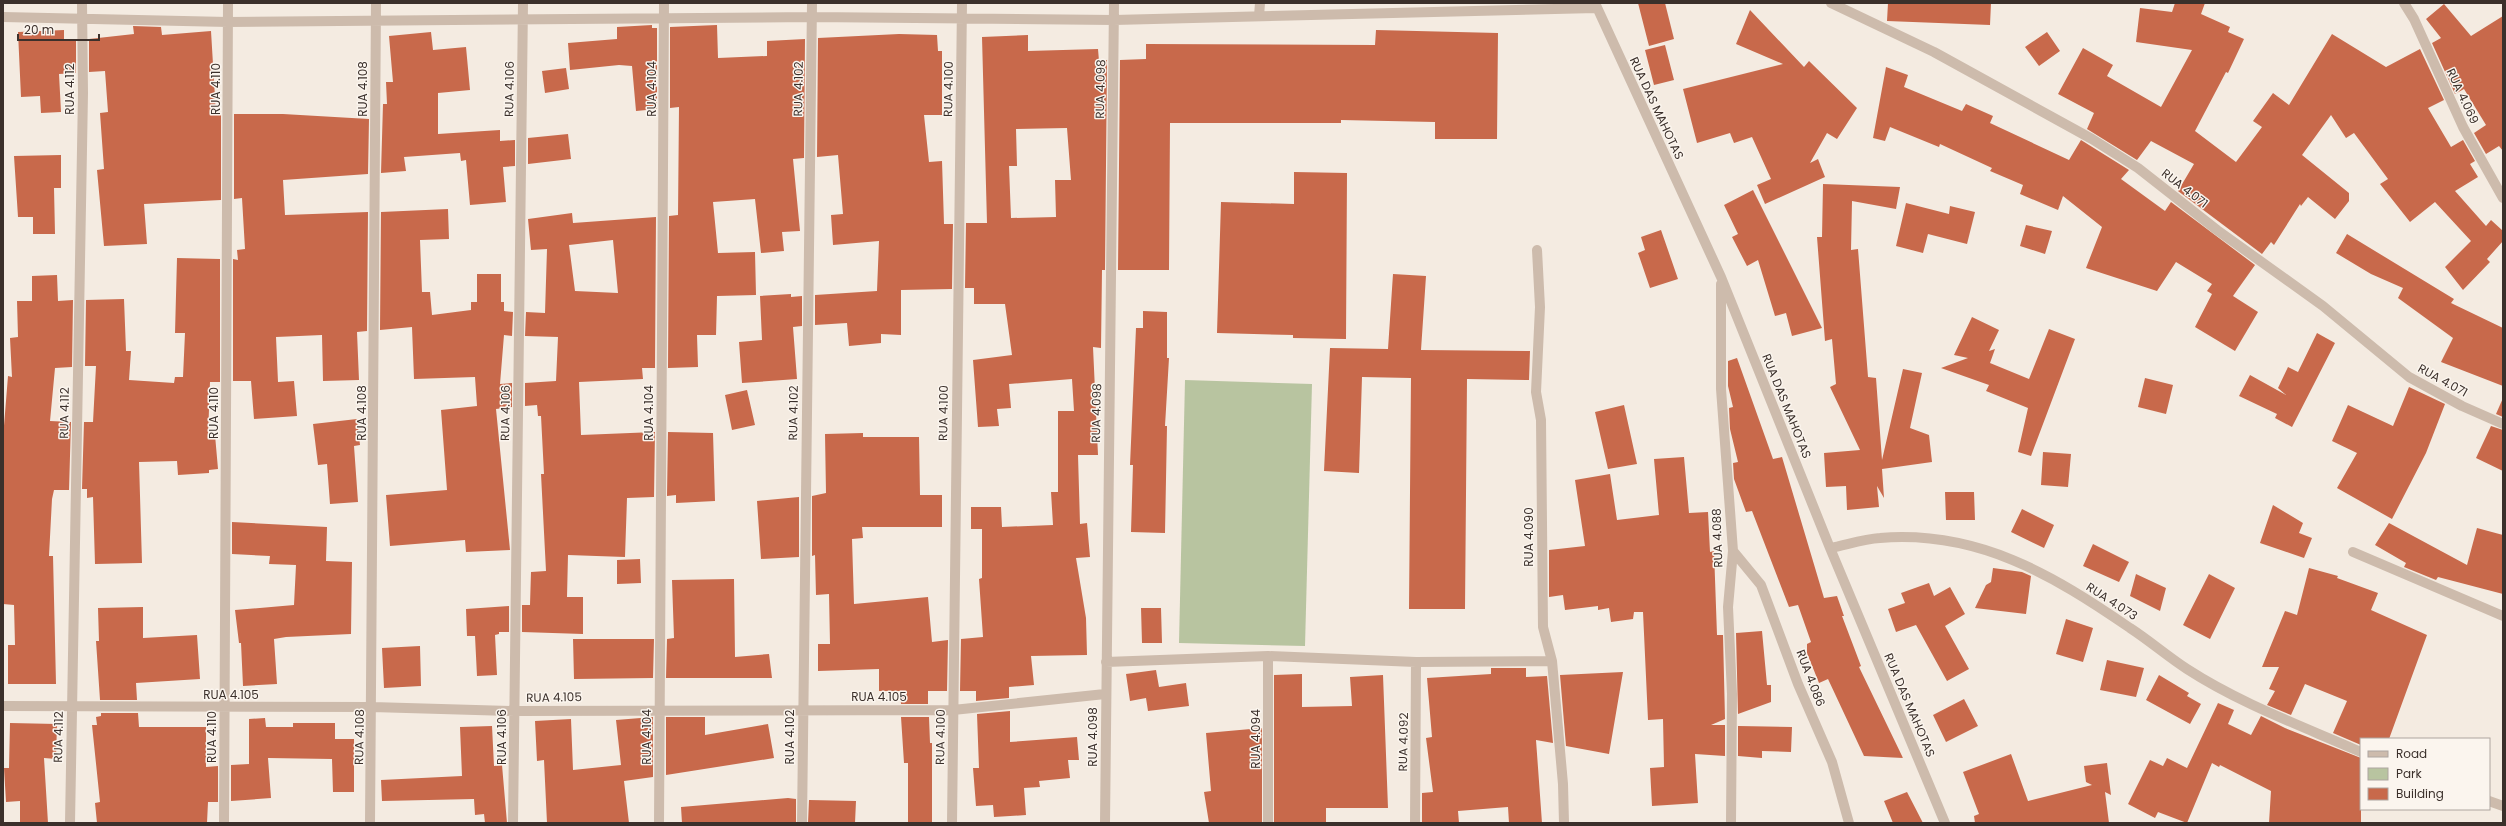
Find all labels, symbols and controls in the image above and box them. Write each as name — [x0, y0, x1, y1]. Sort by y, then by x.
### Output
scale bar — [18, 16, 99, 42]
text: 20 m — [24, 21, 54, 38]
street label: RUA DAS MAHOTAS — [1626, 54, 1688, 162]
street label: RUA 4.098 — [1091, 59, 1109, 119]
street label: RUA 4.108 — [354, 61, 371, 117]
street label: RUA 4.106 — [500, 61, 518, 117]
street label: RUA 4.104 — [643, 61, 660, 117]
street label: RUA 4.102 — [789, 61, 807, 117]
street label: RUA 4.100 — [939, 61, 957, 117]
street label: RUA 4.112 — [61, 63, 78, 115]
street label: RUA 4.110 — [207, 63, 224, 115]
street label: RUA 4.069 — [2443, 65, 2483, 127]
street label: RUA 4.071 — [2158, 164, 2212, 212]
street label: RUA DAS MAHOTAS — [1758, 351, 1816, 461]
street label: RUA 4.071 — [2415, 359, 2471, 401]
street label: RUA 4.098 — [1087, 383, 1105, 443]
street label: RUA 4.108 — [353, 385, 370, 441]
street label: RUA 4.106 — [496, 385, 514, 441]
street label: RUA 4.104 — [640, 385, 657, 441]
street label: RUA 4.102 — [784, 385, 802, 441]
street label: RUA 4.100 — [934, 385, 952, 441]
street label: RUA 4.112 — [55, 387, 73, 439]
street label: RUA 4.110 — [205, 387, 222, 439]
street label: RUA 4.090 — [1520, 507, 1537, 567]
street label: RUA 4.088 — [1707, 508, 1727, 568]
street label: RUA 4.073 — [2083, 578, 2141, 624]
street label: RUA 4.086 — [1792, 647, 1830, 709]
street label: RUA DAS MAHOTAS — [1880, 650, 1940, 760]
street label: RUA 4.105 — [203, 686, 259, 703]
street label: RUA 4.105 — [526, 688, 582, 706]
street label: RUA 4.105 — [851, 688, 907, 705]
street label: RUA 4.098 — [1084, 707, 1101, 767]
street label: RUA 4.108 — [350, 709, 368, 765]
street label: RUA 4.106 — [493, 709, 510, 765]
street label: RUA 4.104 — [638, 709, 655, 765]
street label: RUA 4.102 — [781, 709, 798, 765]
street label: RUA 4.100 — [931, 709, 949, 765]
street label: RUA 4.094 — [1247, 709, 1264, 769]
street label: RUA 4.112 — [49, 711, 67, 763]
street label: RUA 4.110 — [203, 711, 220, 763]
street label: RUA 4.092 — [1394, 712, 1412, 772]
legend — [2360, 738, 2490, 810]
text: Road — [2396, 745, 2427, 762]
text: Park — [2396, 765, 2423, 782]
text: Building — [2396, 785, 2444, 802]

